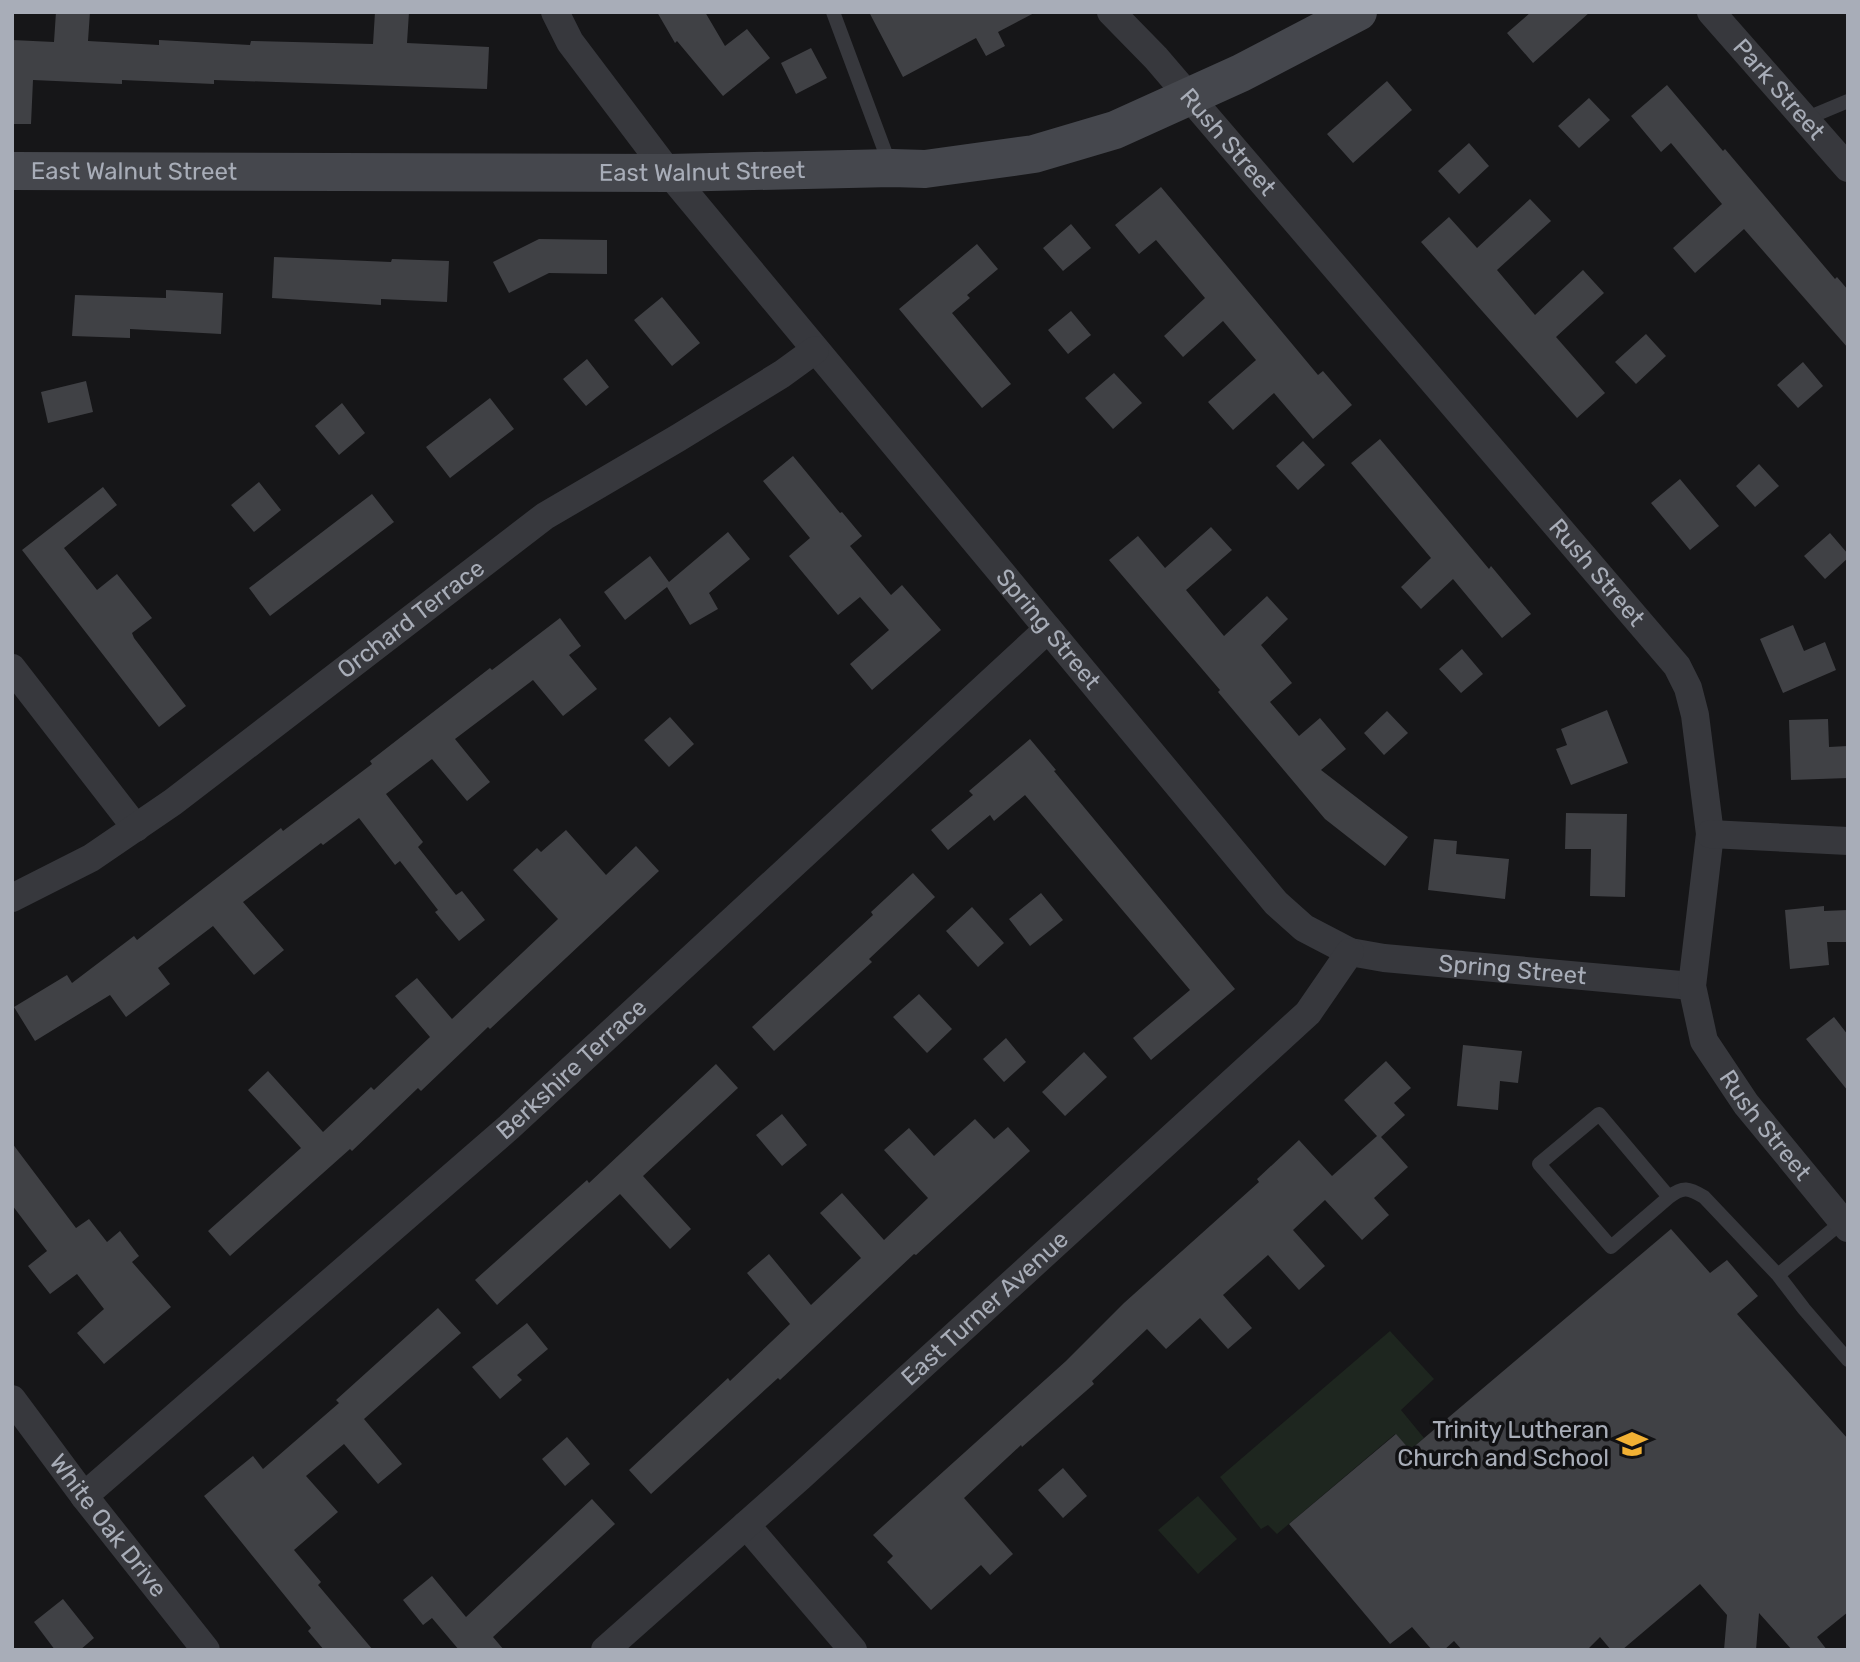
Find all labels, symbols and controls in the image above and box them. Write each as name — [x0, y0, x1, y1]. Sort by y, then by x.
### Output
street label: Park Street — [1727, 33, 1831, 146]
street label: Rush Street — [1174, 83, 1282, 201]
street label: East Walnut Street — [599, 156, 805, 187]
street label: East Walnut Street — [31, 157, 237, 186]
street label: Rush Street — [1543, 513, 1651, 632]
street label: Orchard Terrace — [332, 554, 490, 684]
street label: Spring Street — [990, 563, 1107, 695]
street label: Spring Street — [1437, 949, 1588, 990]
street label: Berkshire Terrace — [491, 993, 652, 1145]
street label: Rush Street — [1713, 1065, 1817, 1186]
street label: East Turner Avenue — [896, 1225, 1074, 1391]
place label: Trinity Lutheran Church and School — [1397, 1416, 1609, 1472]
school or university icon: Trinity Lutheran Church and School — [1615, 1427, 1649, 1461]
street label: White Oak Drive — [44, 1449, 173, 1603]

